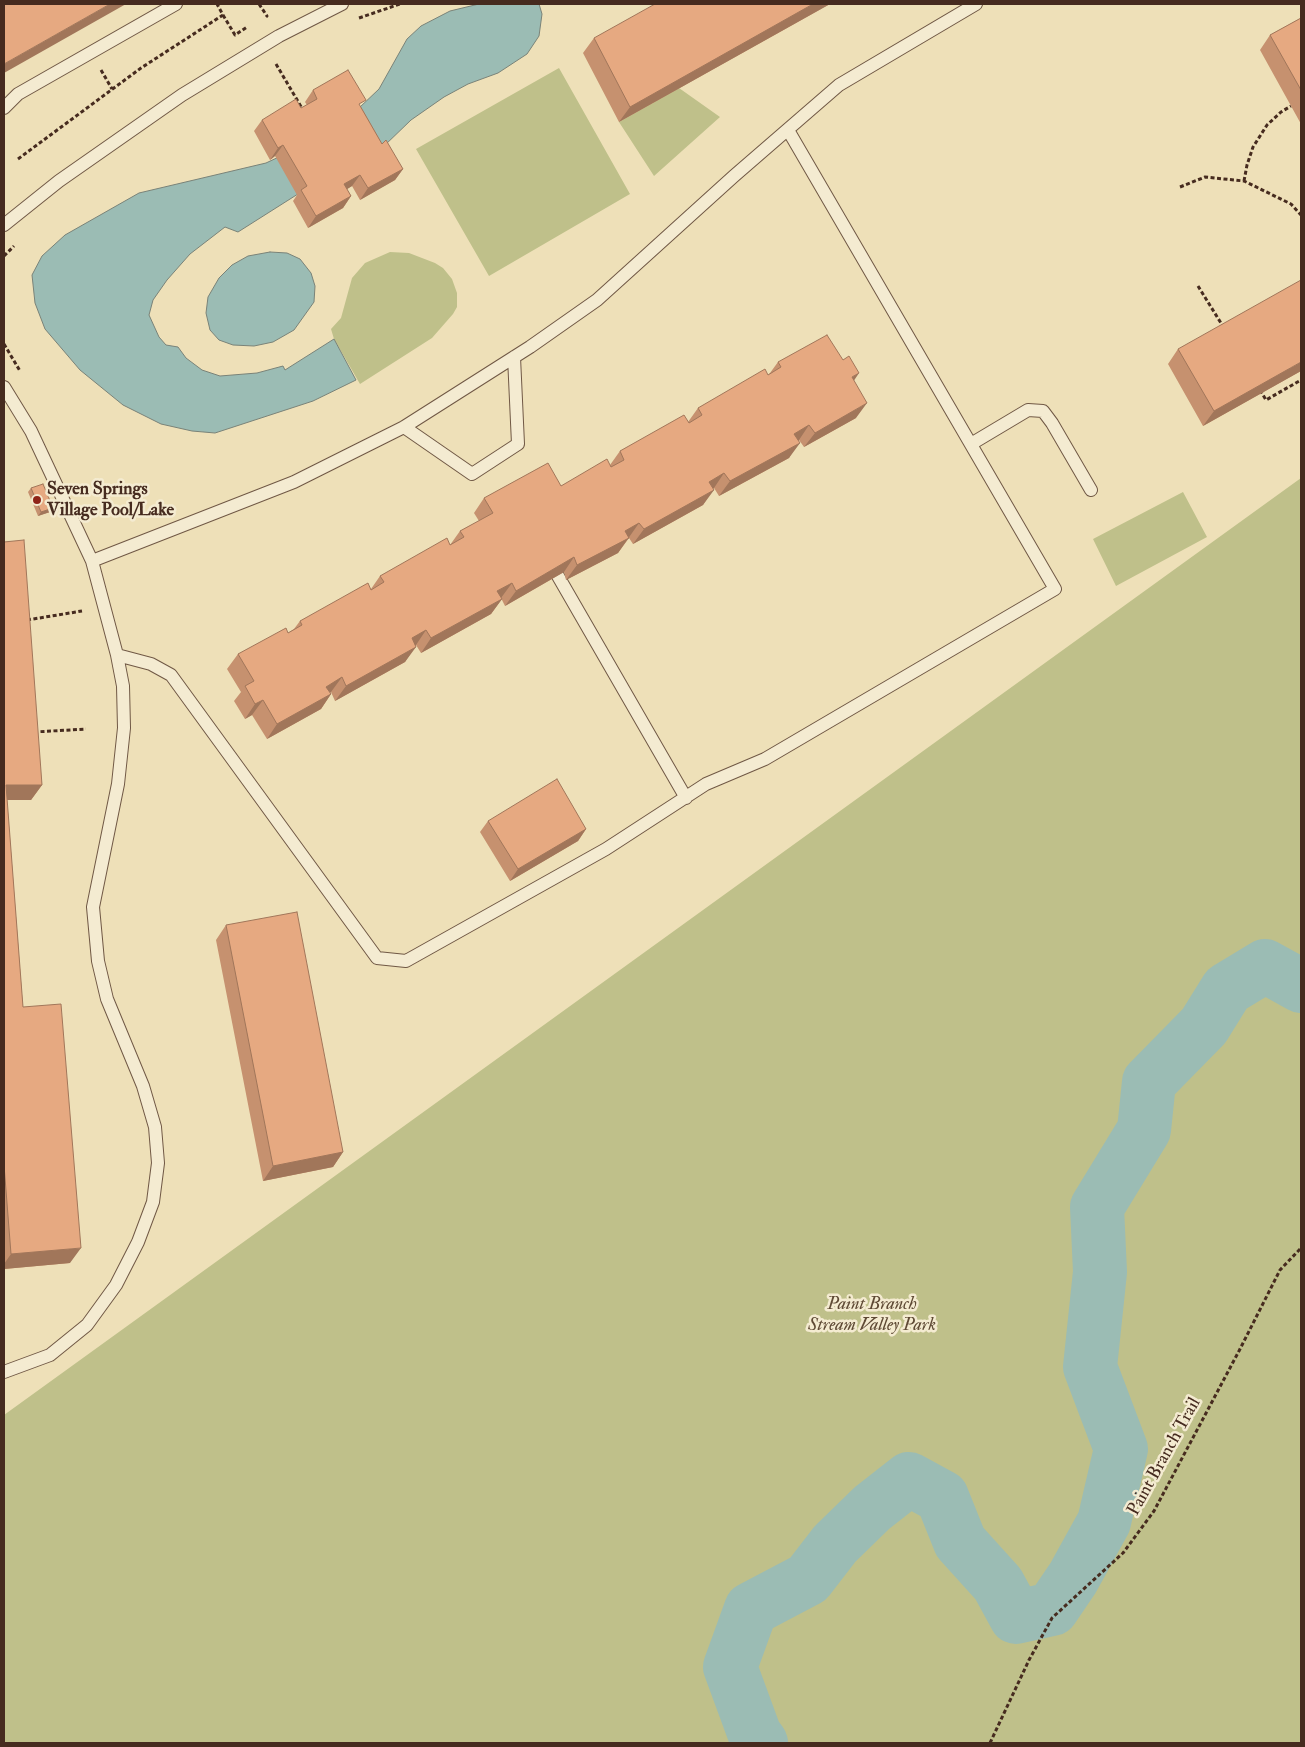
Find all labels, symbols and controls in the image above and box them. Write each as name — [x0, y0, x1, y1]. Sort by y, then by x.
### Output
place label: Seven Springs Village Pool/Lake — [47, 479, 174, 522]
marker: Seven Springs Village Pool/Lake — [31, 494, 43, 506]
park label: Paint Branch Stream Valley Park — [808, 1294, 936, 1336]
street label: Paint Branch Trail — [1124, 1394, 1206, 1520]

